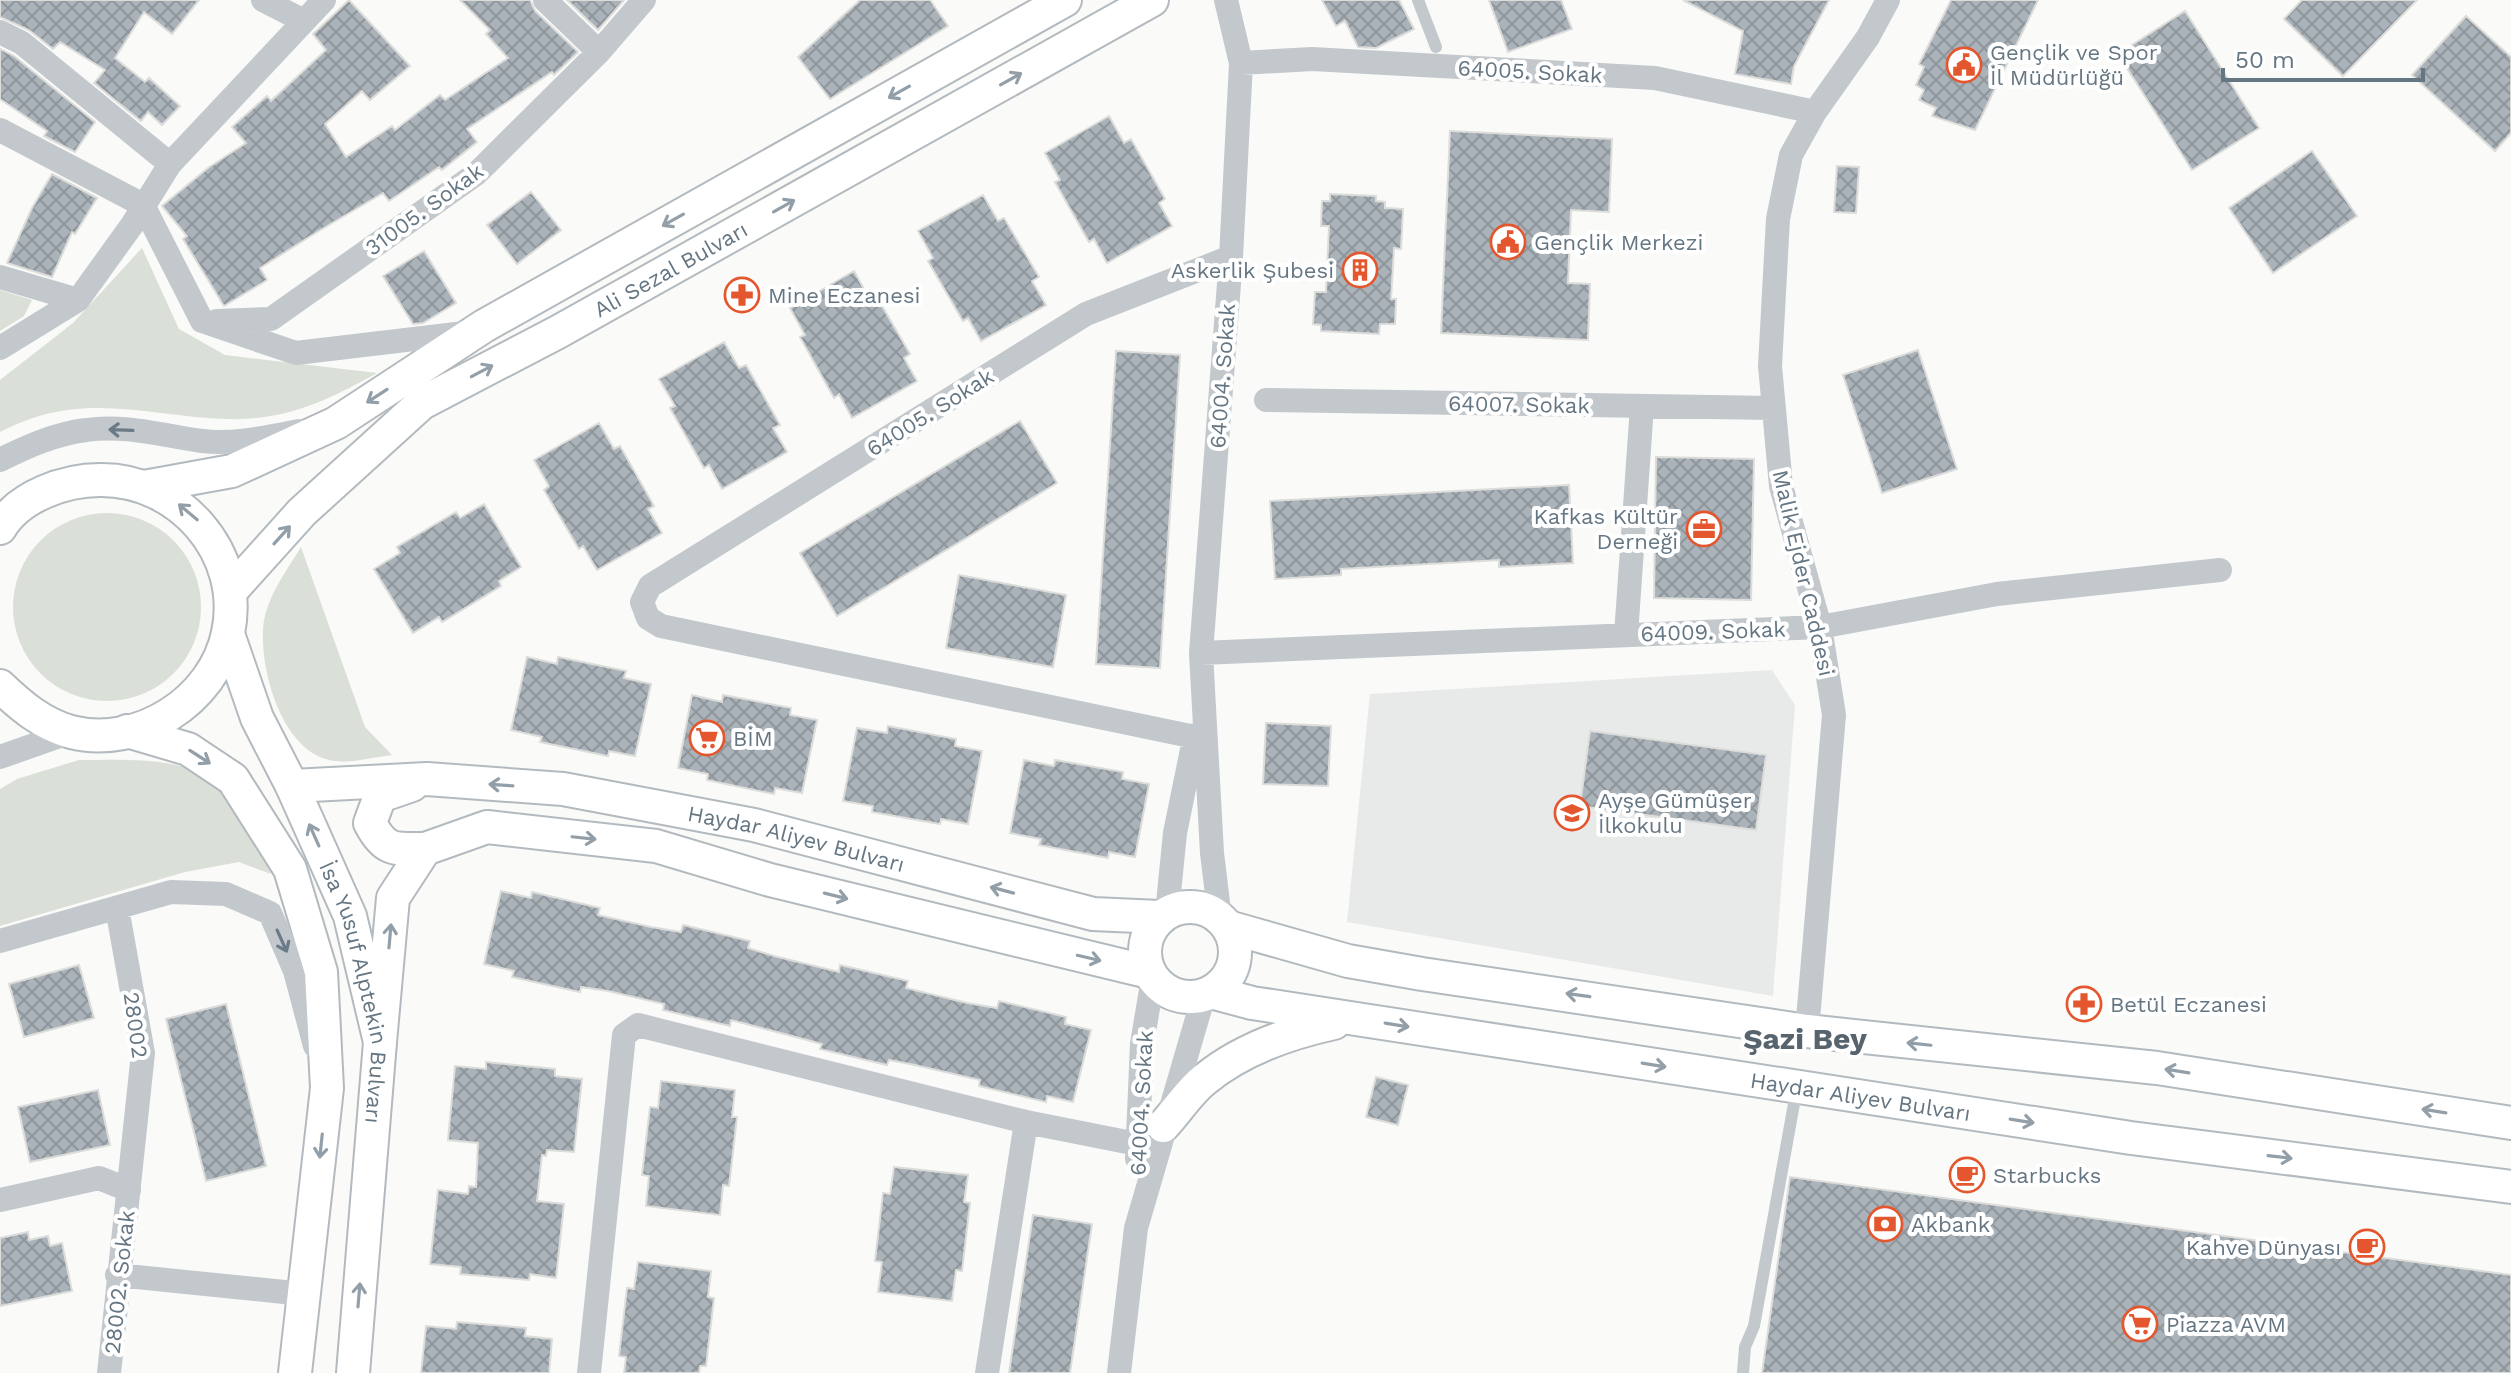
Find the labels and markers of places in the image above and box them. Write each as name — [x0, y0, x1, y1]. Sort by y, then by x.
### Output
place label: Gençlik ve Spor İl Müdürlüğü — [1990, 40, 2158, 90]
public building icon: Gençlik ve Spor İl Müdürlüğü — [1945, 46, 1983, 84]
public building icon: Gençlik Merkezi — [1489, 223, 1527, 261]
place label: Gençlik Merkezi — [1534, 230, 1703, 255]
building icon: Askerlik Şubesi — [1341, 251, 1379, 289]
place label: Askerlik Şubesi — [1171, 258, 1334, 283]
pharmacy icon: Mine Eczanesi — [723, 276, 761, 314]
place label: Mine Eczanesi — [768, 283, 920, 308]
place label: Kafkas Kültür Derneği — [1534, 504, 1678, 554]
office icon: Kafkas Kültür Derneği — [1685, 510, 1723, 548]
supermarket icon: BİM — [688, 719, 726, 757]
place label: BİM — [733, 726, 773, 751]
place label: Ayşe Gümüşer İlkokulu — [1598, 788, 1752, 838]
school or university icon: Ayşe Gümüşer İlkokulu — [1553, 794, 1591, 832]
pharmacy icon: Betül Eczanesi — [2065, 985, 2103, 1023]
place label: Betül Eczanesi — [2110, 992, 2267, 1017]
cafe icon: Starbucks — [1948, 1156, 1986, 1194]
place label: Starbucks — [1993, 1163, 2101, 1188]
bank icon: Akbank — [1866, 1205, 1904, 1243]
place label: Akbank — [1911, 1212, 1990, 1237]
cafe icon: Kahve Dünyası — [2348, 1228, 2386, 1266]
place label: Kahve Dünyası — [2186, 1235, 2341, 1260]
supermarket icon: Piazza AVM — [2121, 1305, 2159, 1343]
place label: Piazza AVM — [2166, 1312, 2286, 1337]

